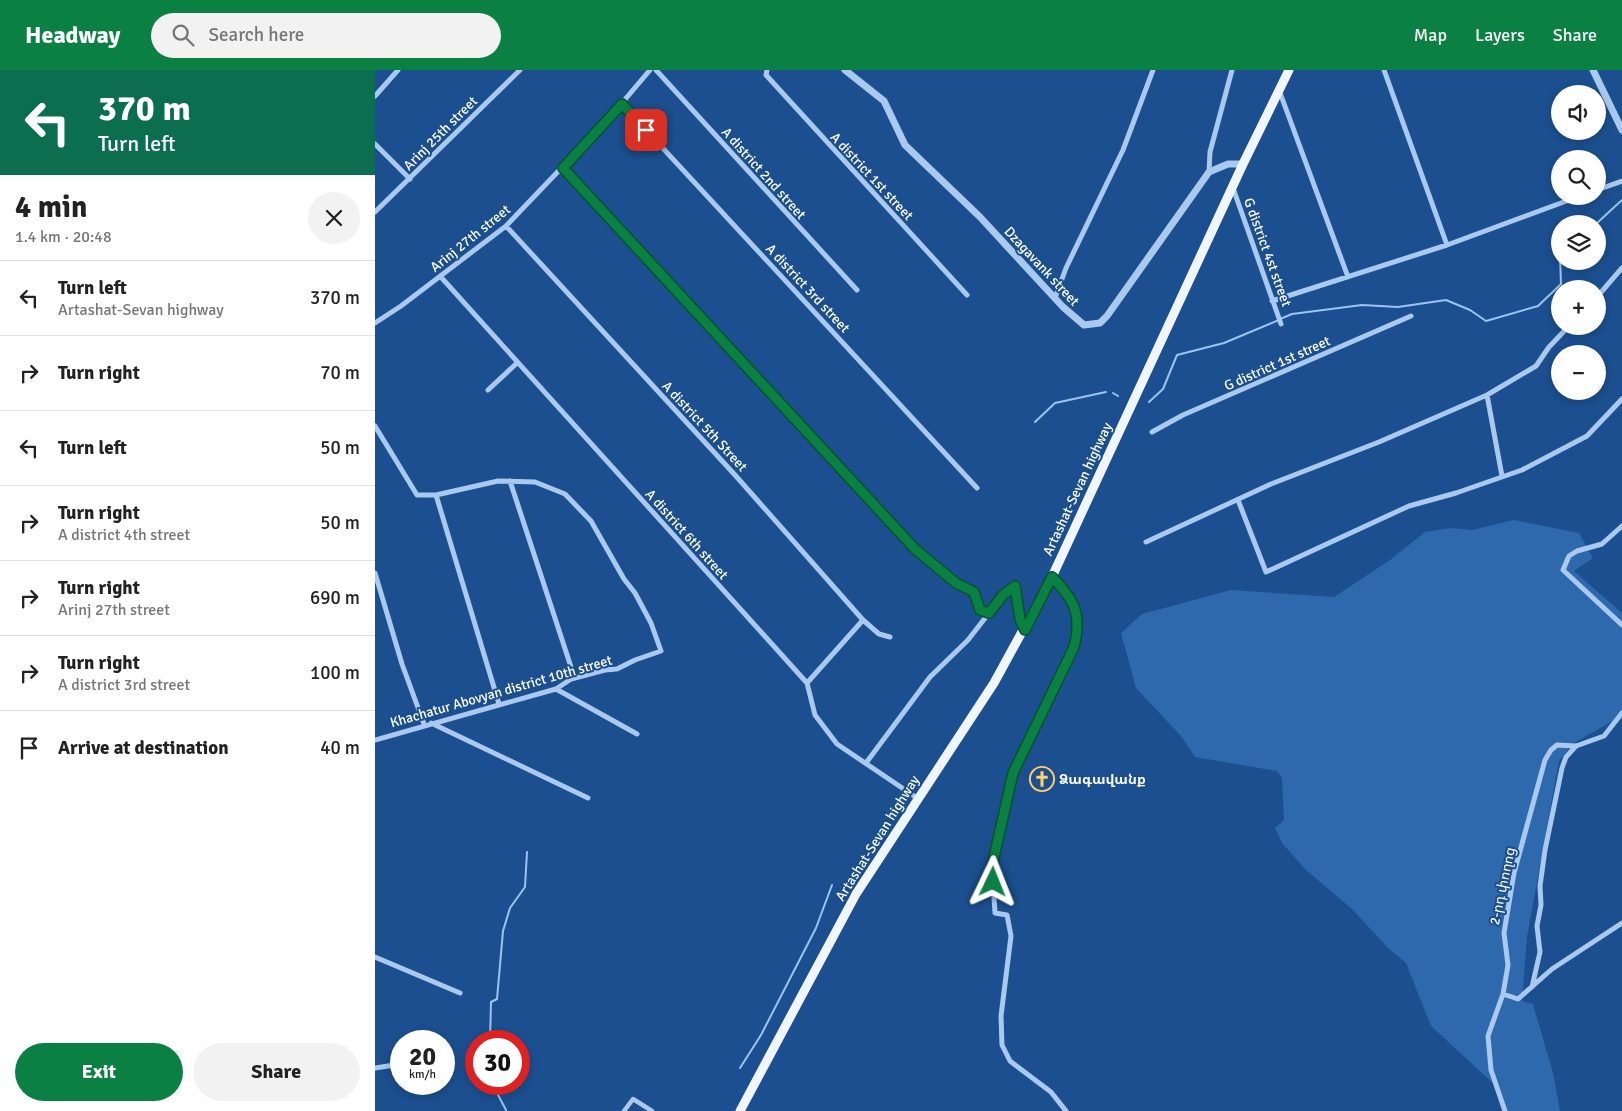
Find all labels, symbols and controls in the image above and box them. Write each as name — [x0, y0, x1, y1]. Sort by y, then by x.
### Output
search box — [151, 13, 501, 58]
text: Headway — [25, 20, 121, 50]
icon: search — [169, 21, 197, 49]
text: Search here — [209, 23, 304, 47]
text: Map — [1414, 24, 1447, 46]
text: Layers — [1475, 24, 1525, 46]
text: Share — [1553, 24, 1597, 46]
map controls — [1551, 85, 1606, 400]
button: sound — [1551, 85, 1606, 140]
text: 370 m — [98, 87, 191, 130]
icon: left — [15, 90, 80, 155]
street label: Arinj 25th street — [400, 93, 481, 174]
pin — [625, 109, 667, 151]
icon: arrive — [632, 116, 660, 144]
street label: A district 2nd street — [718, 124, 810, 223]
street label: A district 1st street — [827, 129, 917, 224]
text: Turn left — [98, 130, 176, 157]
button: search — [1551, 150, 1606, 205]
text: 4 min — [15, 189, 87, 226]
button: close — [308, 192, 360, 244]
street label: G district 4st street — [1240, 195, 1295, 309]
street label: Arinj 27th street — [427, 201, 514, 276]
button: layers — [1551, 215, 1606, 270]
street label: Dzagavank street — [1000, 223, 1083, 310]
text: 1.4 km · 20:48 — [15, 227, 112, 247]
street label: A district 3rd street — [762, 240, 853, 336]
text: Turn left — [58, 276, 127, 300]
button: + — [1551, 280, 1606, 335]
icon: left — [15, 284, 43, 312]
text: 370 m — [310, 286, 360, 310]
text: Artashat-Sevan highway — [58, 300, 224, 320]
street label: G district 1st street — [1221, 332, 1333, 395]
button: − — [1551, 345, 1606, 400]
icon: right — [15, 359, 43, 387]
text: Turn right — [58, 361, 140, 385]
text: 70 m — [320, 361, 360, 385]
street label: A district 5th Street — [658, 378, 751, 475]
street label: Artashat-Sevan highway — [1039, 420, 1116, 558]
icon: left — [15, 434, 43, 462]
text: Turn left — [58, 436, 127, 460]
text: 50 m — [320, 436, 360, 460]
street label: A district 6th street — [642, 486, 732, 583]
text: Turn right — [58, 501, 140, 525]
icon: right — [15, 509, 43, 537]
text: 50 m — [320, 511, 360, 535]
text: A district 4th street — [58, 525, 190, 545]
text: Turn right — [58, 576, 140, 600]
icon: right — [15, 584, 43, 612]
text: 690 m — [310, 586, 360, 610]
text: Arinj 27th street — [58, 600, 170, 620]
text: Turn right — [58, 651, 140, 675]
street label: Khachatur Abovyan district 10th street — [388, 652, 614, 731]
icon: right — [15, 659, 43, 687]
text: 100 m — [310, 661, 360, 685]
text: A district 3rd street — [58, 675, 190, 695]
icon: arrive — [15, 734, 43, 762]
text: Arrive at destination — [58, 736, 229, 760]
text: 40 m — [320, 736, 360, 760]
church icon: Ձագավանք — [1029, 766, 1055, 792]
place label: Ձագավանք — [1059, 771, 1146, 788]
street label: Artashat-Sevan highway — [832, 772, 923, 904]
street label: 2-րդ փողոց — [1486, 846, 1519, 927]
position arrow — [966, 855, 1018, 907]
speed limit sign: 30 — [465, 1030, 530, 1095]
text: 20 — [409, 1041, 436, 1072]
button: Exit — [15, 1043, 183, 1101]
button: Share — [193, 1043, 360, 1101]
text: km/h — [409, 1067, 436, 1082]

